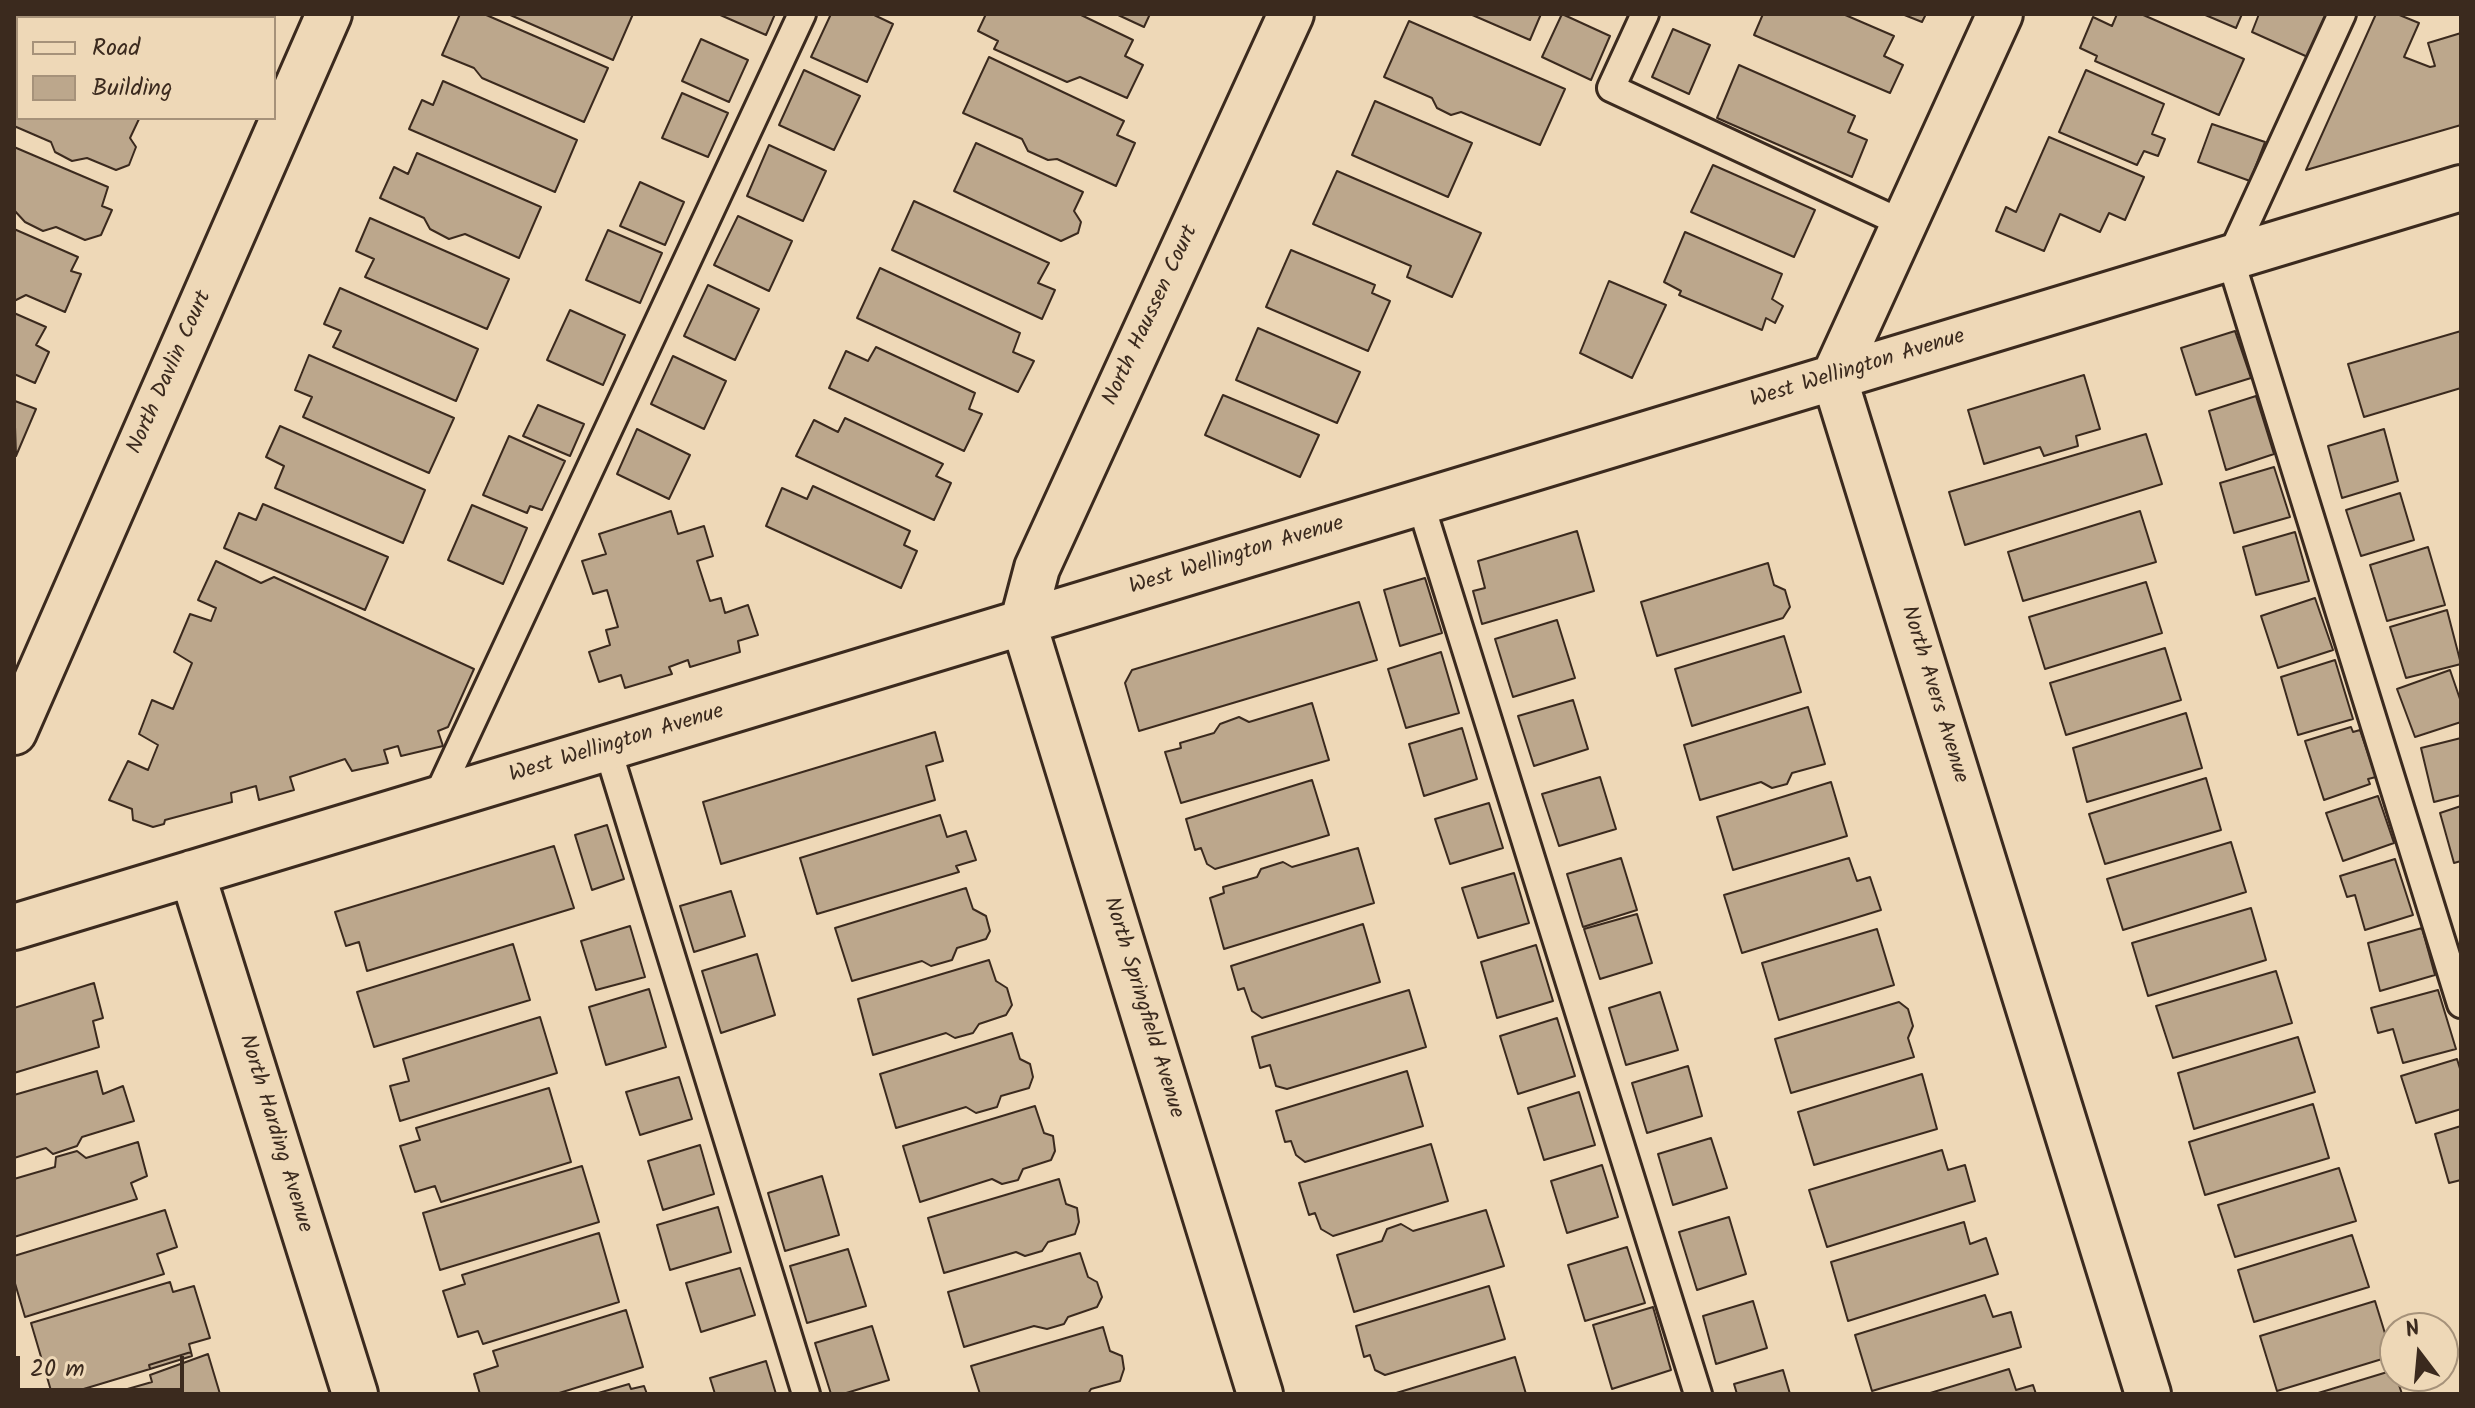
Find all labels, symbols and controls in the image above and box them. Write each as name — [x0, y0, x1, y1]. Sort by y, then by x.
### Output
legend — [16, 16, 276, 120]
text: Road — [92, 29, 140, 68]
text: Building — [92, 69, 172, 108]
street label: North Haussen Court — [1099, 222, 1205, 410]
street label: North Davlin Court — [123, 287, 219, 459]
street label: West Wellington Avenue — [1748, 325, 1968, 415]
street label: West Wellington Avenue — [1127, 512, 1347, 602]
street label: North Avers Avenue — [1893, 603, 1973, 787]
street label: West Wellington Avenue — [507, 700, 727, 790]
street label: North Springfield Avenue — [1096, 894, 1188, 1122]
street label: North Harding Avenue — [231, 1032, 317, 1236]
north arrow — [2379, 1312, 2459, 1392]
text: N — [2401, 1312, 2424, 1349]
scale bar — [20, 1340, 188, 1390]
text: 20 m — [30, 1350, 85, 1389]

